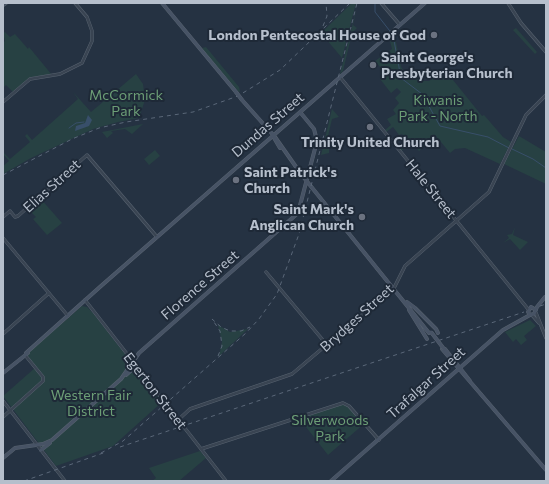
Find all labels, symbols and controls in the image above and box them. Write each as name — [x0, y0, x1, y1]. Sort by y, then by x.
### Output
place label: London Pentecostal House of God — [208, 27, 426, 43]
marker: London Pentecostal House of God — [429, 30, 439, 40]
place label: Saint George's Presbyterian Church — [381, 49, 512, 82]
marker: Saint George's Presbyterian Church — [368, 60, 378, 70]
park label: McCormick Park — [89, 87, 163, 120]
street label: Dundas Street — [228, 89, 308, 161]
park label: Kiwanis Park - North — [399, 92, 477, 124]
marker: Trinity United Church — [365, 122, 375, 132]
place label: Trinity United Church — [301, 134, 439, 150]
street label: Elias Street — [20, 156, 84, 216]
street label: Hale Street — [402, 156, 460, 222]
place label: Saint Patrick's Church — [244, 164, 337, 196]
marker: Saint Patrick's Church — [231, 175, 241, 185]
place label: Saint Mark's Anglican Church — [249, 201, 354, 234]
marker: Saint Mark's Anglican Church — [357, 212, 367, 222]
street label: Florence Street — [158, 247, 242, 323]
street label: Brydges Street — [317, 281, 397, 355]
street label: Trafalgar Street — [383, 343, 469, 423]
street label: Egerton Street — [120, 349, 190, 433]
park label: Western Fair District — [51, 387, 131, 420]
park label: Silverwoods Park — [291, 412, 369, 444]

